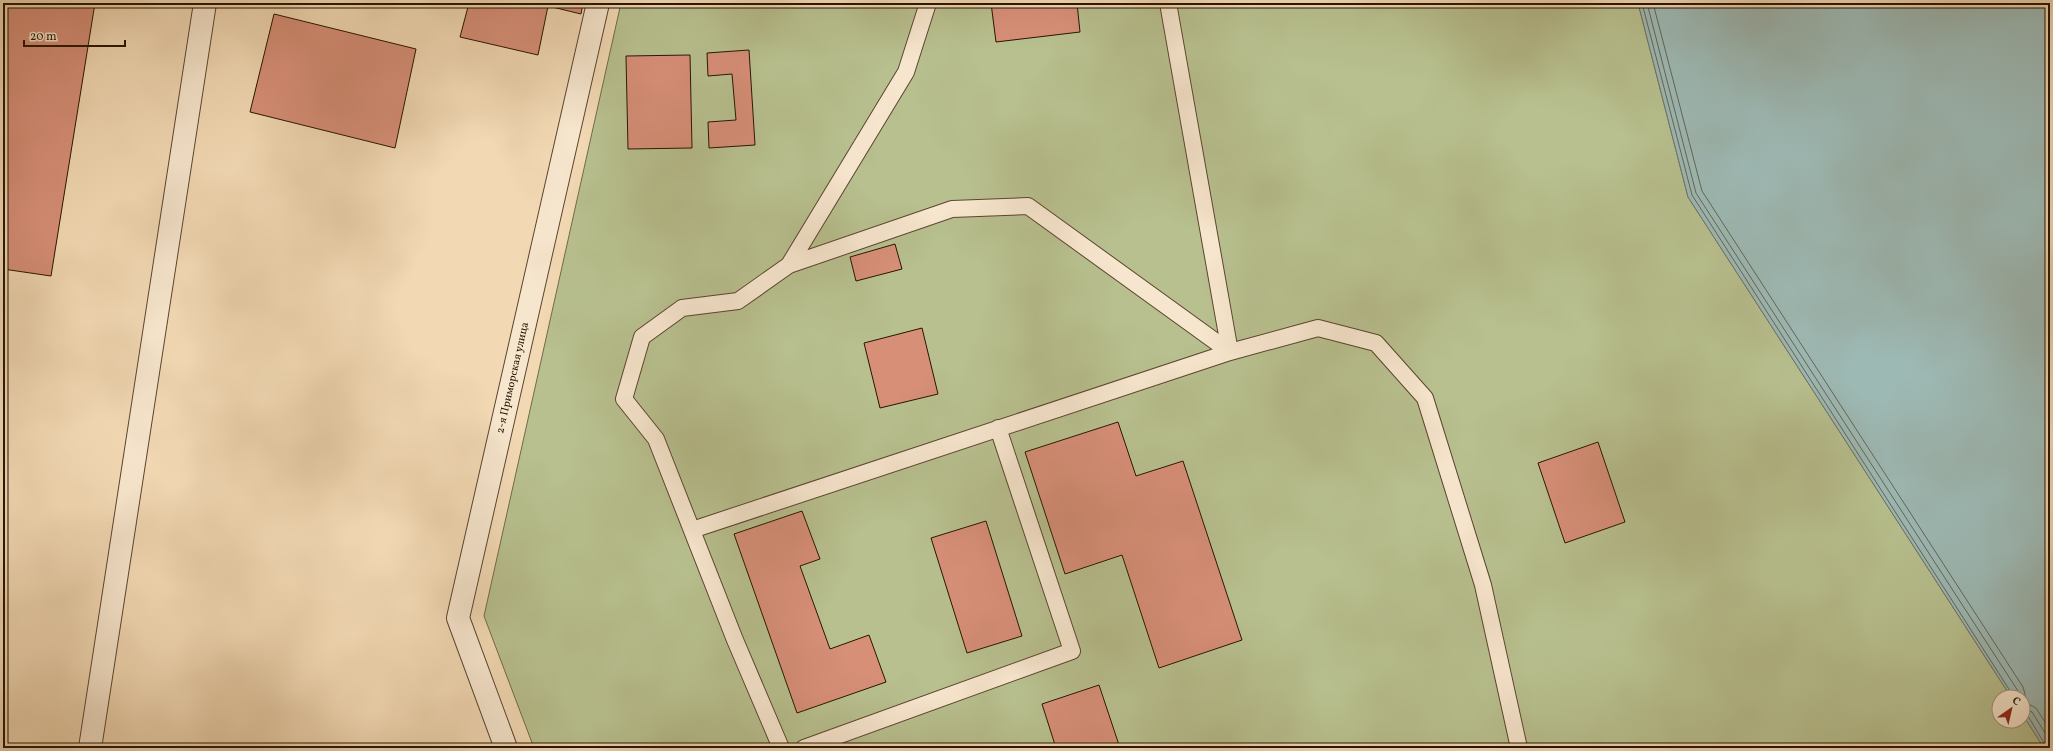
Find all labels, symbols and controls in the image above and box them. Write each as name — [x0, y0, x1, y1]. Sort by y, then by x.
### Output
scale bar — [24, 22, 125, 48]
text: 20 m — [30, 29, 57, 45]
street label: 2-я Приморская улица — [493, 320, 533, 435]
north arrow — [1991, 689, 2031, 729]
text: С — [2009, 694, 2023, 710]

